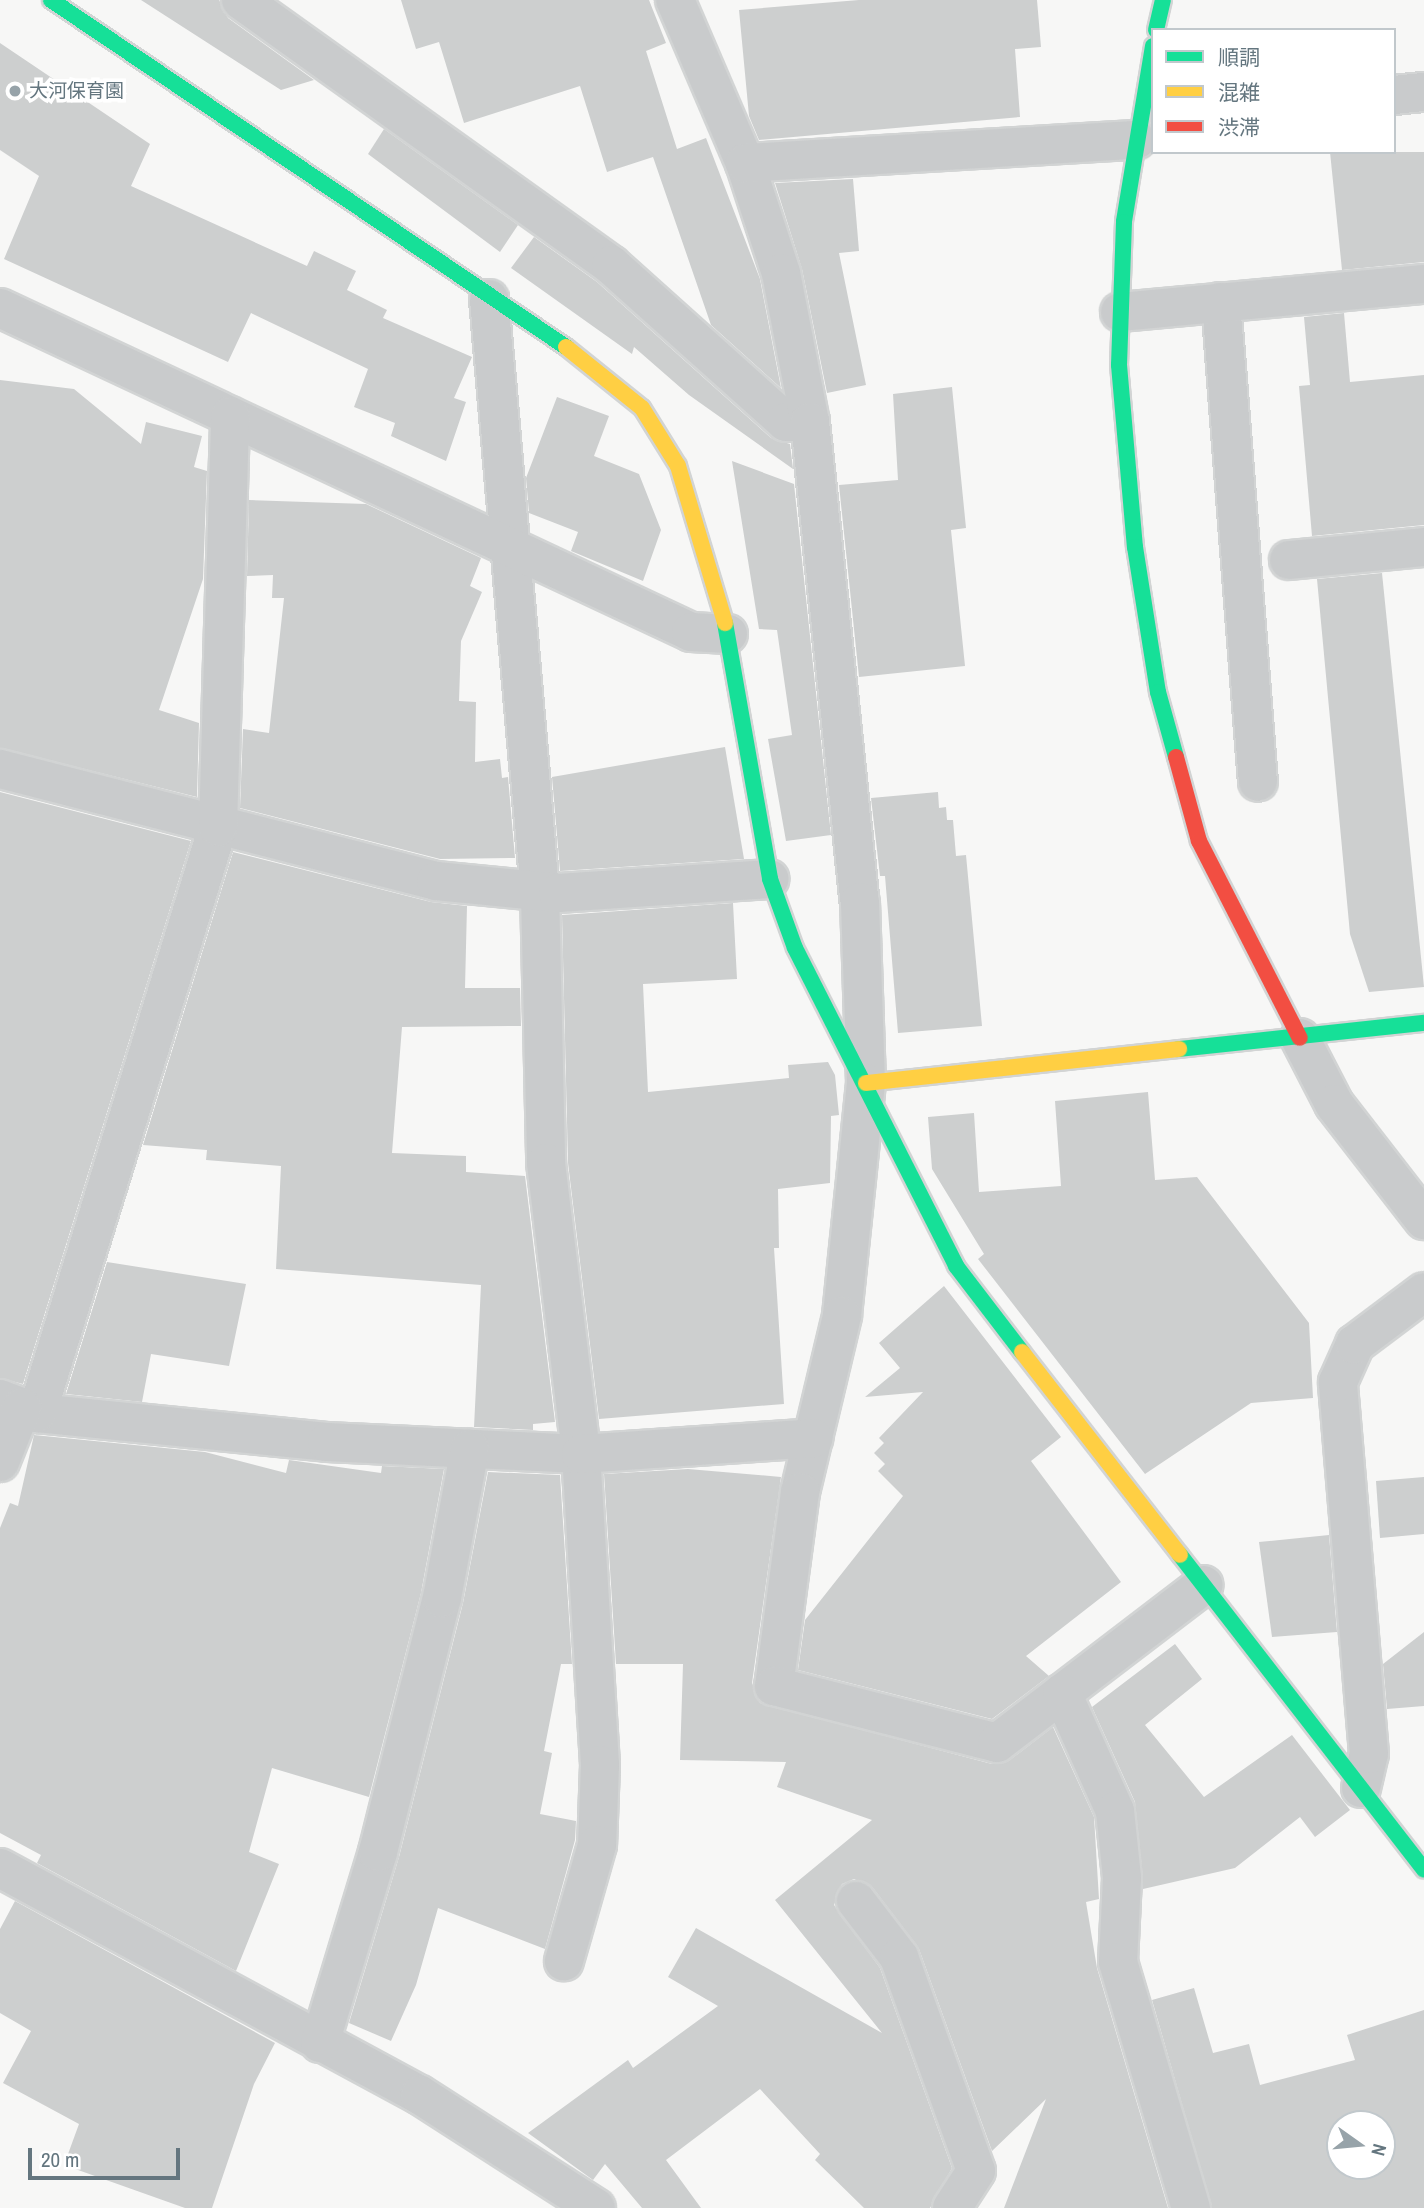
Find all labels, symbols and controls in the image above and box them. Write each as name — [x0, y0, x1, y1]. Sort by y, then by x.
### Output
legend — [1151, 28, 1396, 154]
text: 順調 — [1218, 43, 1260, 72]
text: 混雑 — [1218, 78, 1260, 107]
place label: 大河保育園 — [29, 80, 124, 102]
marker: 大河保育園 — [7, 83, 23, 99]
text: 渋滞 — [1218, 113, 1260, 142]
north arrow — [1326, 2110, 1396, 2180]
scale bar — [32, 2134, 184, 2178]
text: N — [1365, 2141, 1393, 2159]
text: 20 m — [41, 2145, 79, 2174]

